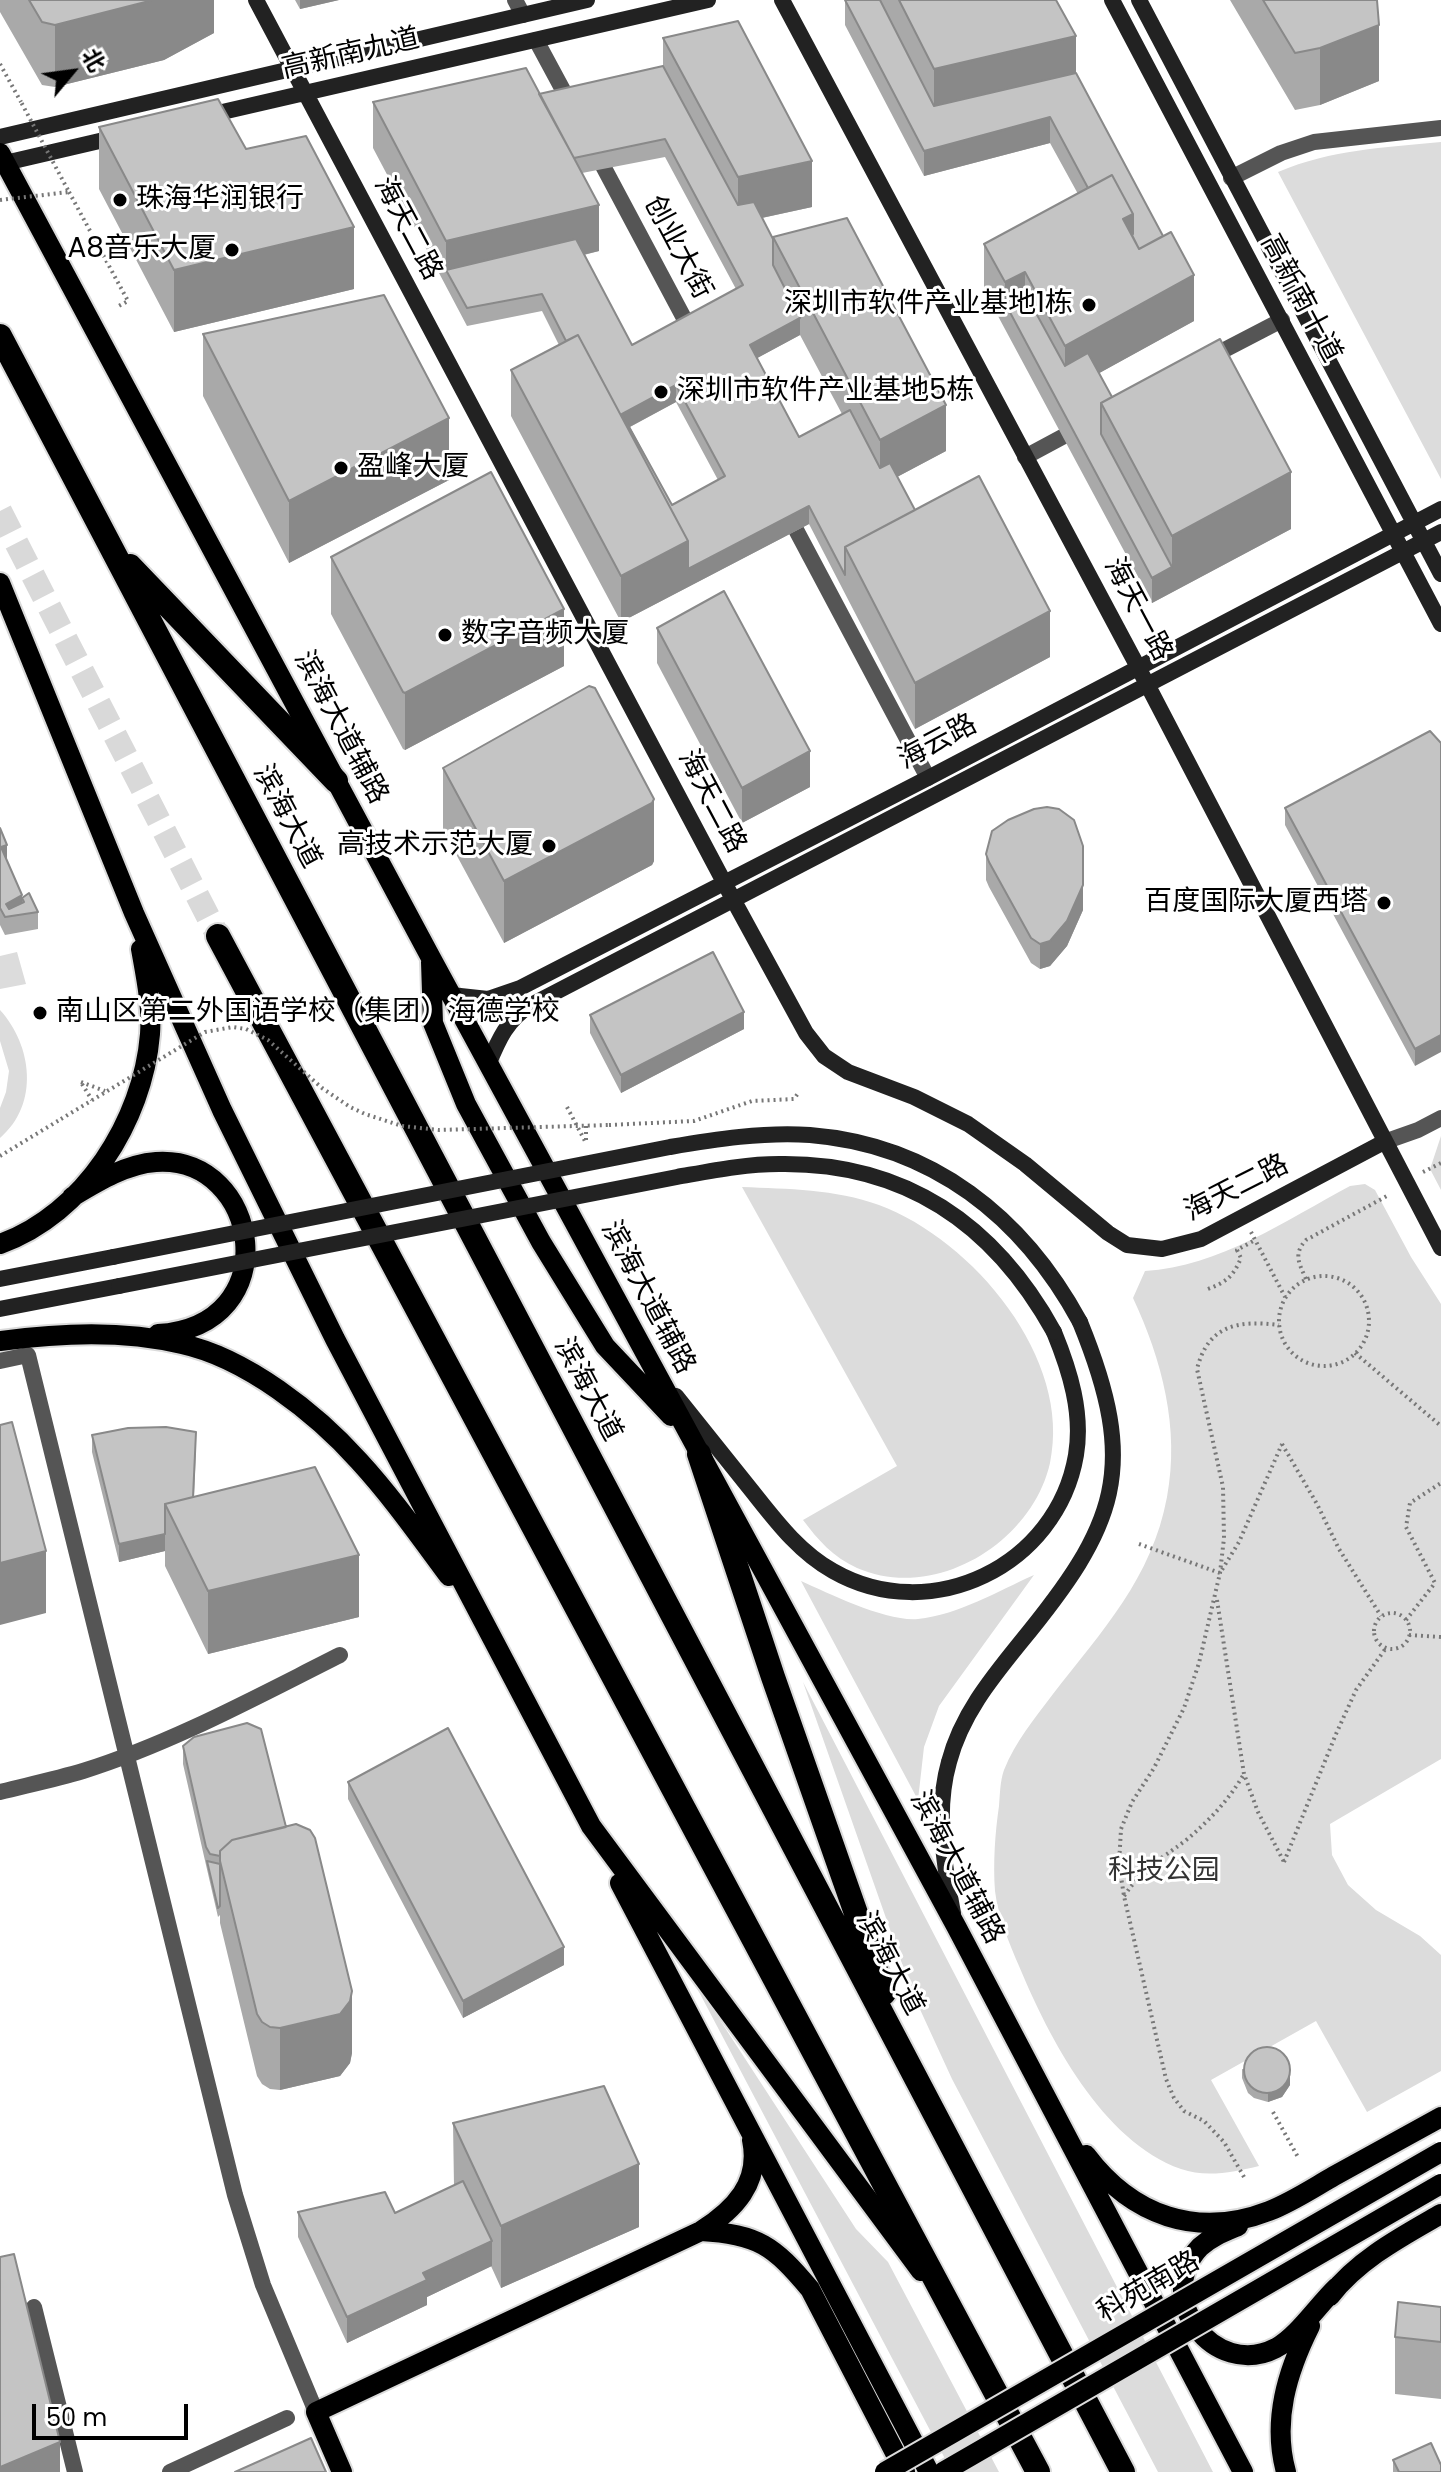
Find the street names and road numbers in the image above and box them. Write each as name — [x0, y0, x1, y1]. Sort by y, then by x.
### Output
street label: 高新南九道 — [279, 23, 423, 87]
street label: 海天二路 — [366, 172, 448, 286]
street label: 创业大街 — [636, 191, 718, 305]
street label: 高新南十道 — [1252, 229, 1348, 369]
street label: 海天一路 — [1096, 553, 1178, 667]
street label: 滨海大道辅路 — [286, 646, 394, 810]
street label: 海云路 — [893, 708, 983, 778]
street label: 海天二路 — [670, 745, 752, 859]
street label: 滨海大道 — [245, 760, 327, 874]
street label: 海天二路 — [1179, 1149, 1295, 1229]
street label: 滨海大道辅路 — [593, 1216, 701, 1380]
street label: 滨海大道 — [546, 1333, 628, 1447]
street label: 滨海大道辅路 — [902, 1786, 1010, 1950]
street label: 滨海大道 — [848, 1907, 930, 2021]
street label: 科苑南路 — [1092, 2245, 1206, 2331]

